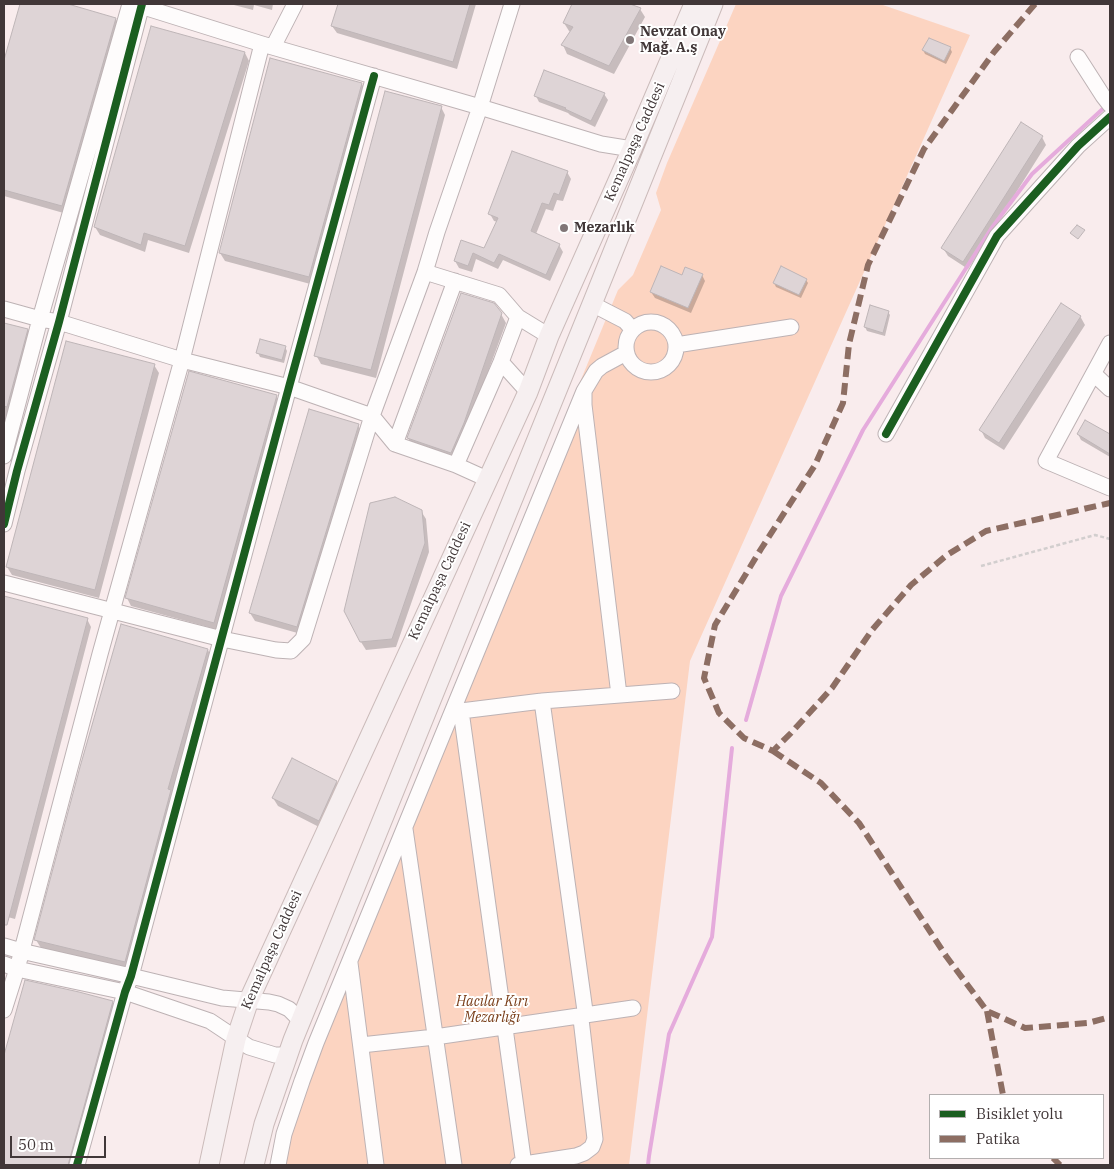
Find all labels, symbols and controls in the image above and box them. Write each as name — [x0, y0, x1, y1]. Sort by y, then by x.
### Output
place label: Nevzat Onay Mağ. A.ş — [640, 24, 726, 56]
marker: Nevzat Onay Mağ. A.ş — [624, 34, 636, 46]
street label: Kemalpaşa Caddesi — [601, 80, 669, 204]
place label: Mezarlık — [574, 220, 634, 236]
marker: Mezarlık — [558, 222, 570, 234]
street label: Kemalpaşa Caddesi — [405, 519, 475, 643]
street label: Kemalpaşa Caddesi — [238, 888, 306, 1012]
park label: Hacılar Kırı Mezarlığı — [456, 994, 528, 1026]
legend — [929, 1094, 1104, 1159]
text: Bisiklet yolu — [976, 1104, 1063, 1123]
scale bar — [12, 1126, 109, 1158]
text: Patika — [976, 1129, 1020, 1148]
text: 50 m — [18, 1135, 54, 1154]

